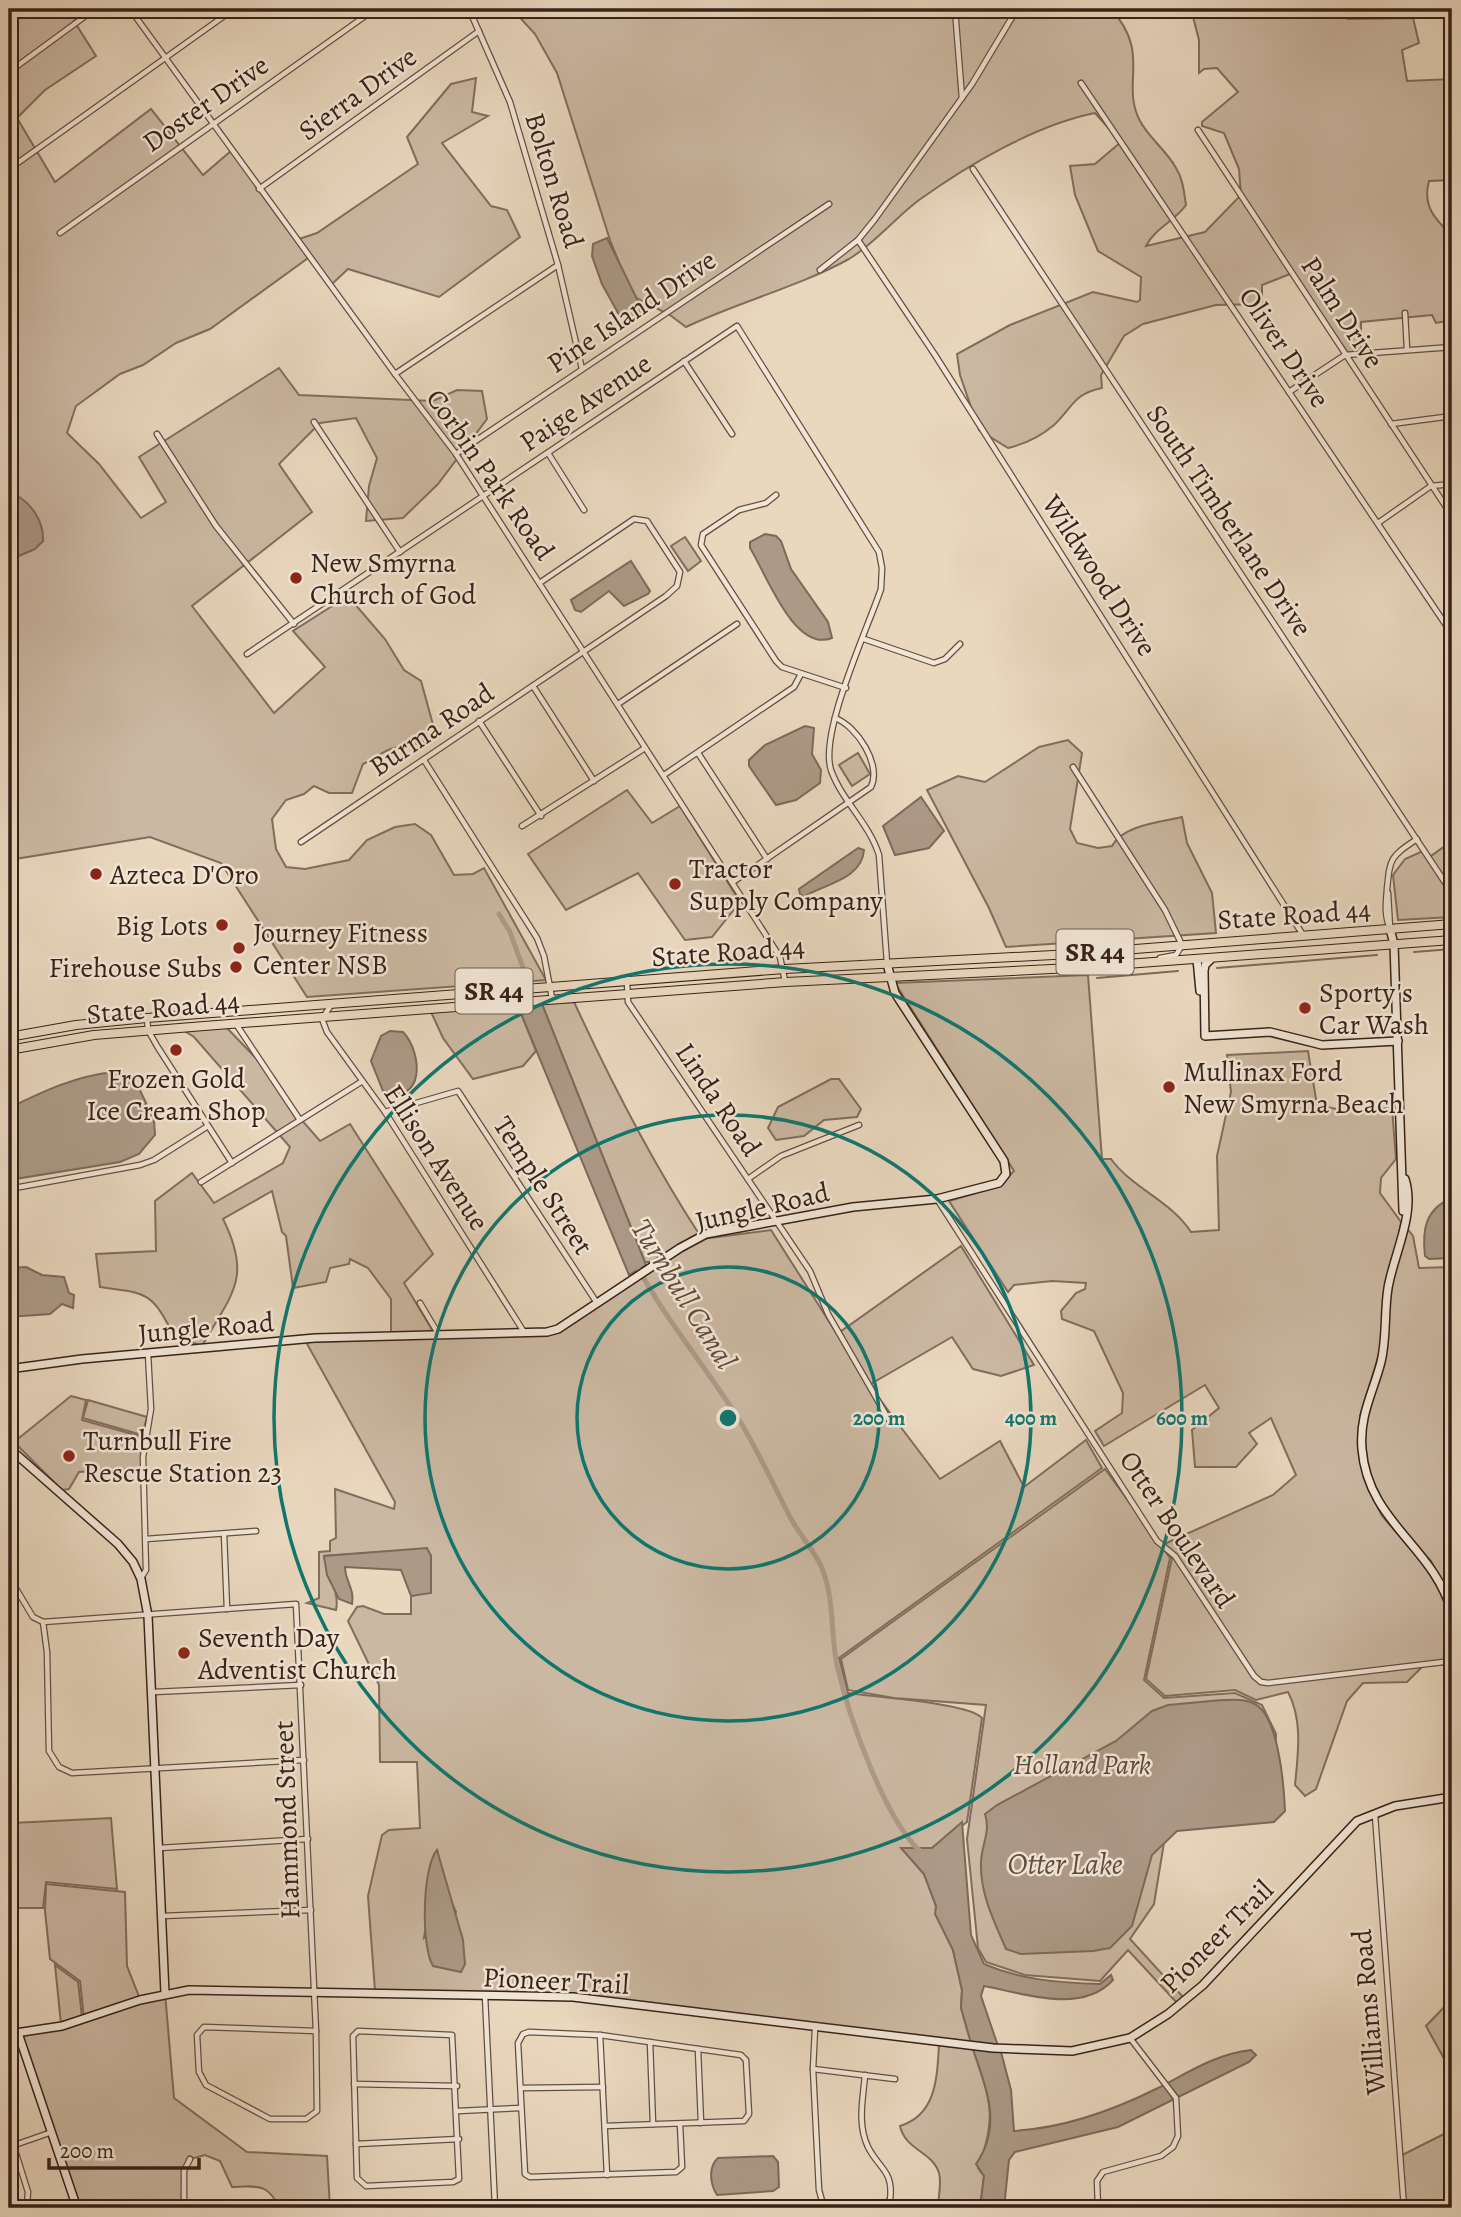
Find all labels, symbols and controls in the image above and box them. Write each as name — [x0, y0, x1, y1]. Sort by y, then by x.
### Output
street label: Sierra Drive — [291, 38, 424, 150]
street label: Doster Drive — [135, 46, 276, 161]
street label: Bolton Road — [515, 108, 593, 254]
street label: Pine Island Drive — [540, 241, 723, 382]
street label: Palm Drive — [1292, 249, 1393, 376]
street label: Oliver Drive — [1230, 280, 1338, 415]
street label: Paige Avenue — [512, 345, 659, 461]
street label: Corbin Park Road — [417, 381, 564, 569]
street label: South Timberlane Drive — [1137, 397, 1321, 644]
street label: Wildwood Drive — [1032, 487, 1166, 664]
place label: New Smyrna Church of God — [310, 544, 477, 614]
marker: New Smyrna Church of God — [288, 570, 304, 586]
street label: Burma Road — [362, 674, 502, 786]
place label: Tractor Supply Company — [689, 850, 883, 920]
place label: Azteca D'Oro — [109, 856, 259, 894]
marker: Azteca D'Oro — [88, 866, 104, 882]
marker: Tractor Supply Company — [667, 876, 683, 892]
street label: State Road 44 — [1216, 891, 1372, 939]
place label: Big Lots — [115, 907, 208, 945]
place label: Journey Fitness Center NSB — [253, 914, 428, 984]
marker: Big Lots — [214, 917, 230, 933]
street label: State Road 44 — [650, 928, 806, 976]
road number: SR 44 — [1056, 930, 1134, 974]
marker: Journey Fitness Center NSB — [231, 940, 247, 956]
place label: Firehouse Subs — [48, 949, 222, 987]
marker: Firehouse Subs — [228, 959, 244, 975]
road number: SR 44 — [456, 968, 532, 1014]
place label: Sporty's Car Wash — [1319, 974, 1429, 1044]
street label: State Road 44 — [85, 982, 241, 1034]
marker: Sporty's Car Wash — [1297, 1000, 1313, 1016]
street label: Linda Road — [666, 1035, 771, 1165]
marker: Frozen Gold Ice Cream Shop — [168, 1042, 184, 1058]
place label: Mullinax Ford New Smyrna Beach — [1183, 1053, 1404, 1123]
place label: Frozen Gold Ice Cream Shop — [86, 1060, 266, 1130]
street label: Ellison Avenue — [375, 1077, 498, 1238]
marker: Mullinax Ford New Smyrna Beach — [1161, 1079, 1177, 1095]
street label: Temple Street — [484, 1109, 602, 1262]
street label: Jungle Road — [692, 1173, 834, 1241]
water label: Turnbull Canal — [622, 1211, 746, 1377]
street label: Jungle Road — [137, 1303, 276, 1353]
text: 200 m — [853, 1404, 906, 1432]
text: 400 m — [1005, 1404, 1058, 1432]
text: 600 m — [1156, 1404, 1208, 1432]
centre of rings — [716, 1406, 740, 1430]
place label: Turnbull Fire Rescue Station 23 — [83, 1422, 282, 1492]
street label: Otter Boulevard — [1110, 1443, 1244, 1616]
marker: Turnbull Fire Rescue Station 23 — [61, 1448, 77, 1464]
place label: Seventh Day Adventist Church — [197, 1619, 397, 1689]
marker: Seventh Day Adventist Church — [176, 1645, 192, 1661]
street label: Hammond Street — [265, 1720, 309, 1920]
park label: Holland Park — [1013, 1746, 1151, 1784]
water label: Otter Lake — [1008, 1844, 1123, 1884]
street label: Pioneer Trail — [1152, 1871, 1282, 2002]
street label: Williams Road — [1343, 1927, 1395, 2097]
street label: Pioneer Trail — [482, 1958, 630, 2004]
scale bar — [49, 2126, 200, 2170]
text: 200 m — [60, 2137, 114, 2165]

